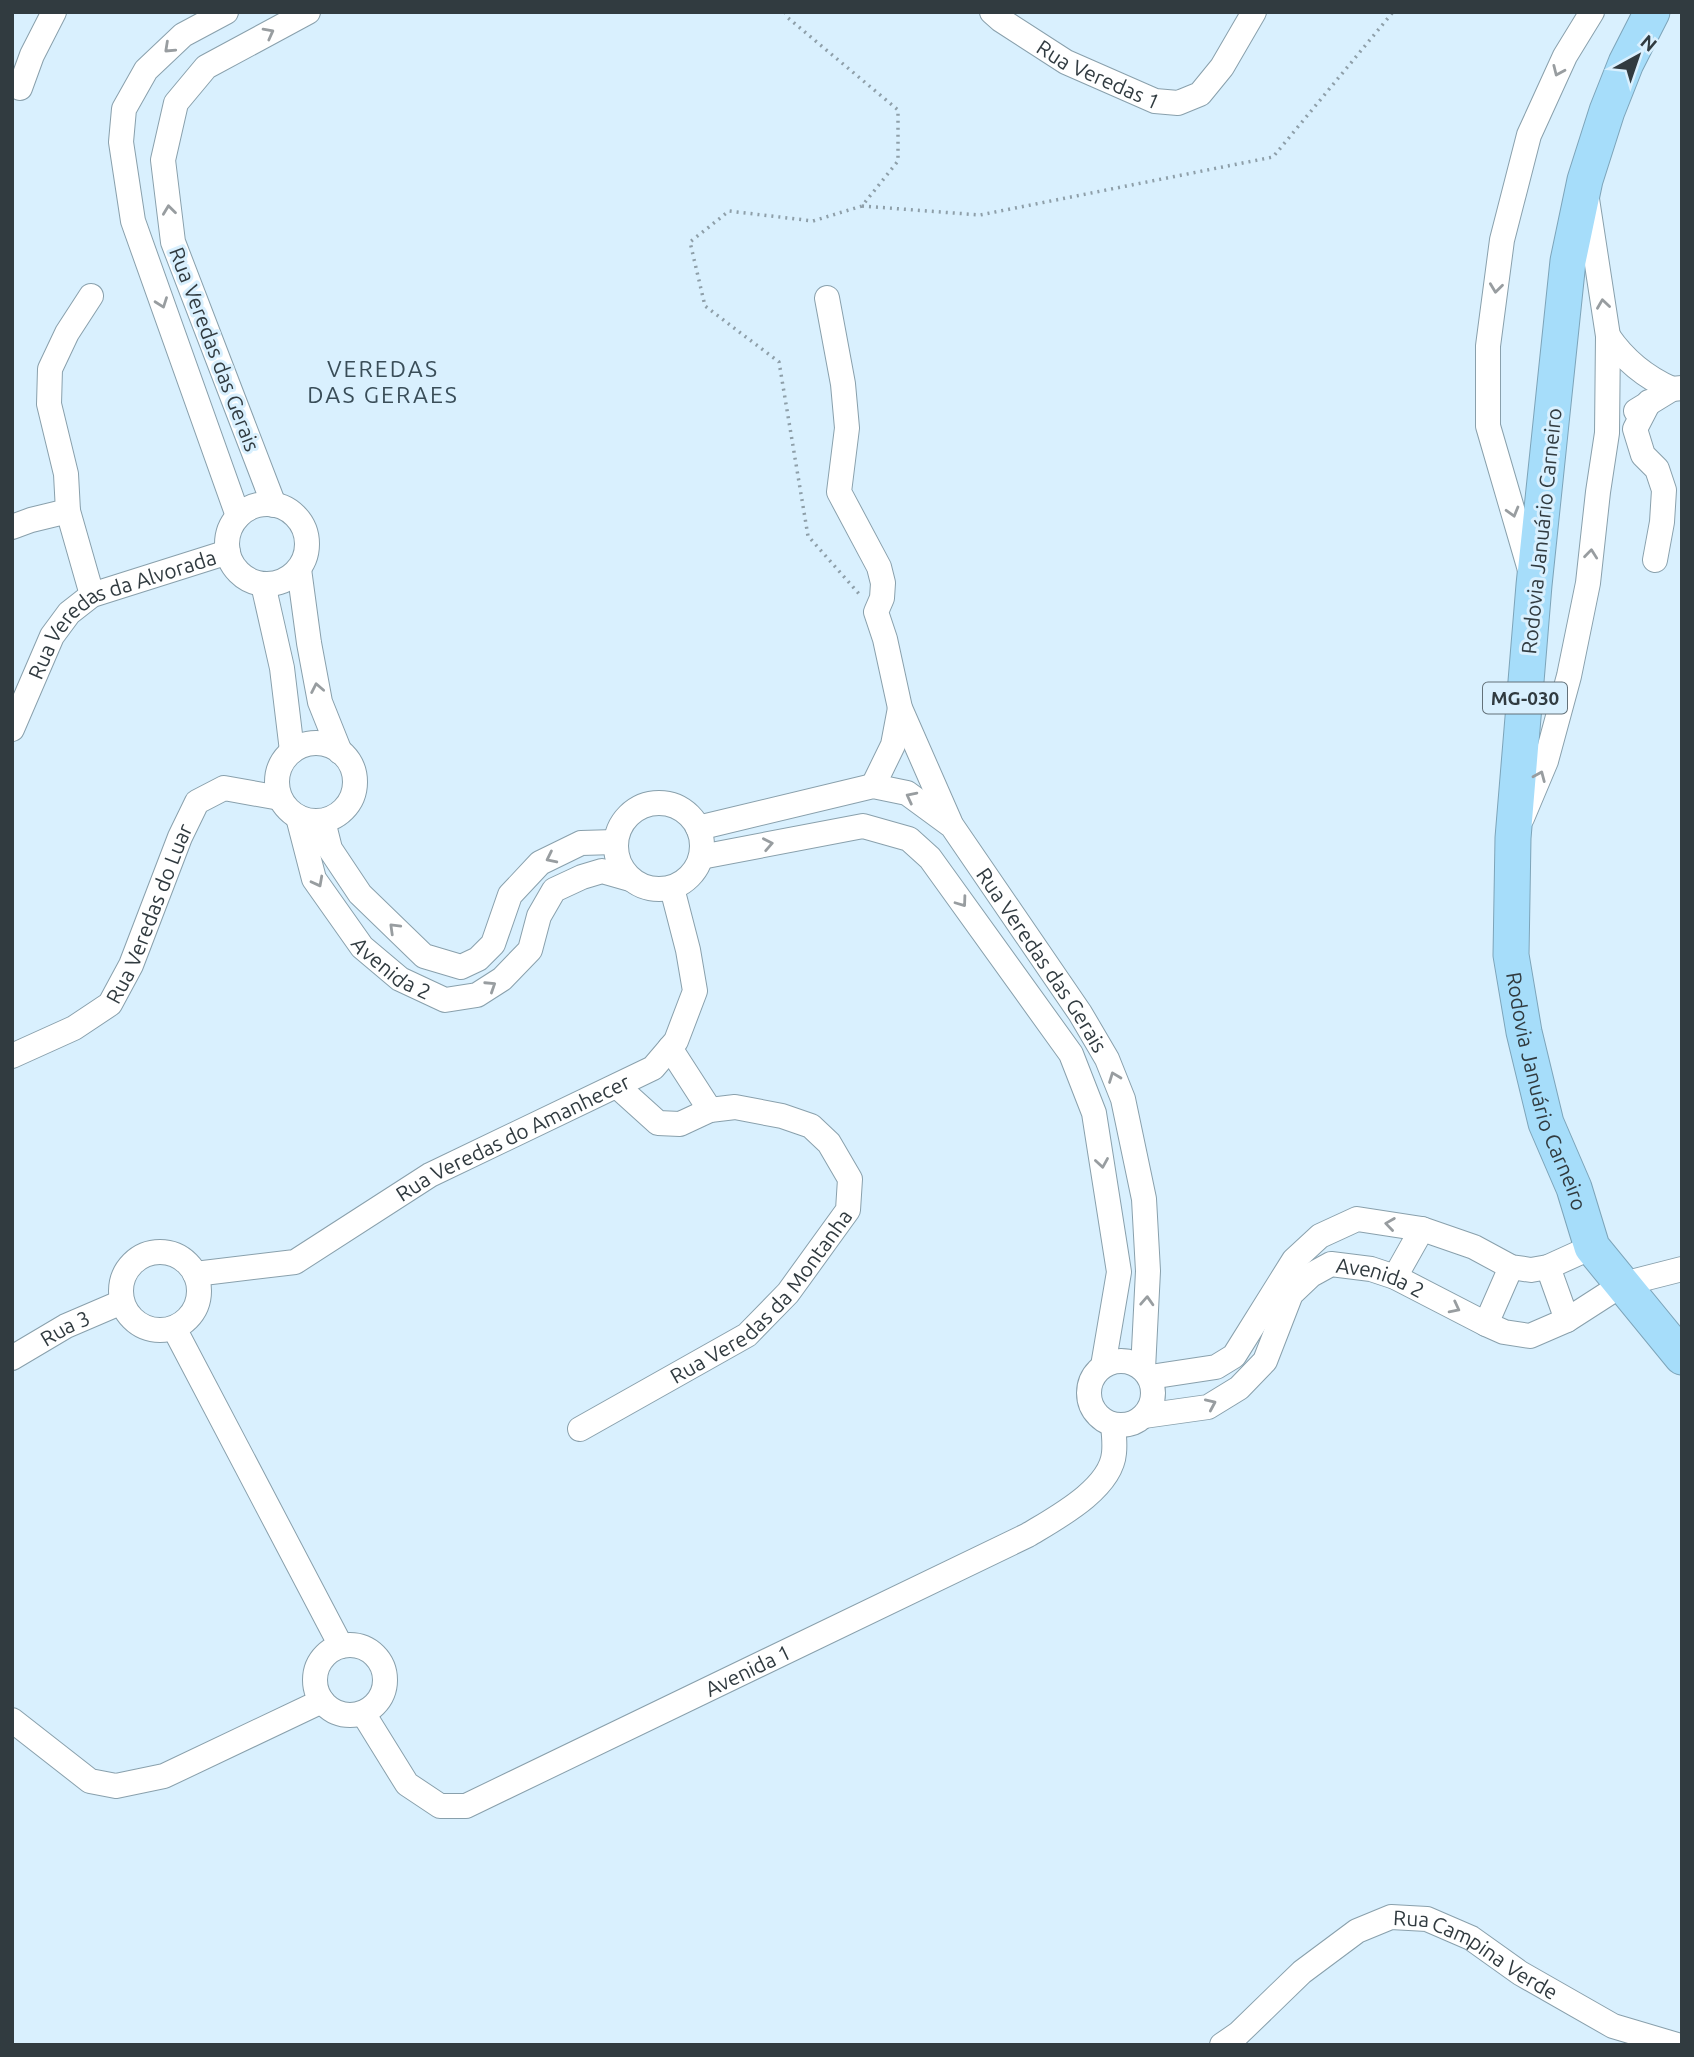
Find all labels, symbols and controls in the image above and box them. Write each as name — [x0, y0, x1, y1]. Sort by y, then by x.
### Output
north arrow — [1603, 21, 1673, 91]
one-way arrow — [262, 28, 274, 42]
text: N — [1636, 30, 1661, 56]
street label: Rua Veredas 1 — [1033, 35, 1164, 114]
one-way arrow — [164, 40, 177, 53]
one-way arrow — [1552, 64, 1566, 76]
one-way arrow — [162, 205, 177, 216]
street label: Rua Veredas das Gerais — [165, 243, 265, 455]
one-way arrow — [1488, 283, 1503, 294]
one-way arrow — [154, 296, 168, 308]
one-way arrow — [1596, 298, 1611, 310]
district label: VEREDAS DAS GERAES — [307, 356, 459, 407]
street label: Rodovia Januário Carneiro — [1516, 407, 1566, 655]
one-way arrow — [1505, 506, 1519, 518]
street label: Rua Veredas da Alvorada — [23, 545, 219, 683]
one-way arrow — [1584, 549, 1599, 560]
one-way arrow — [310, 682, 325, 694]
road number: MG-030 — [1483, 682, 1567, 713]
one-way arrow — [1532, 770, 1546, 783]
one-way arrow — [906, 792, 918, 806]
street label: Rua Veredas do Luar — [101, 820, 197, 1007]
one-way arrow — [762, 837, 774, 852]
one-way arrow — [546, 849, 558, 863]
street label: Rua Veredas das Gerais — [972, 863, 1112, 1057]
one-way arrow — [309, 874, 323, 887]
one-way arrow — [954, 894, 966, 907]
one-way arrow — [389, 923, 402, 936]
street label: Avenida 2 — [347, 932, 435, 1004]
street label: Rodovia Januário Carneiro — [1502, 970, 1592, 1213]
one-way arrow — [483, 981, 496, 994]
street label: Rua Veredas do Amanhecer — [391, 1069, 633, 1206]
one-way arrow — [1109, 1072, 1123, 1084]
one-way arrow — [1094, 1157, 1109, 1169]
street label: Rua Veredas da Montanha — [666, 1204, 857, 1388]
one-way arrow — [1384, 1217, 1396, 1232]
street label: Avenida 2 — [1335, 1253, 1429, 1302]
one-way arrow — [1139, 1295, 1154, 1306]
one-way arrow — [1448, 1299, 1460, 1313]
street label: Rua 3 — [36, 1305, 93, 1351]
one-way arrow — [1204, 1398, 1216, 1412]
street label: Avenida 1 — [701, 1639, 794, 1701]
street label: Rua Campina Verde — [1393, 1905, 1562, 2004]

